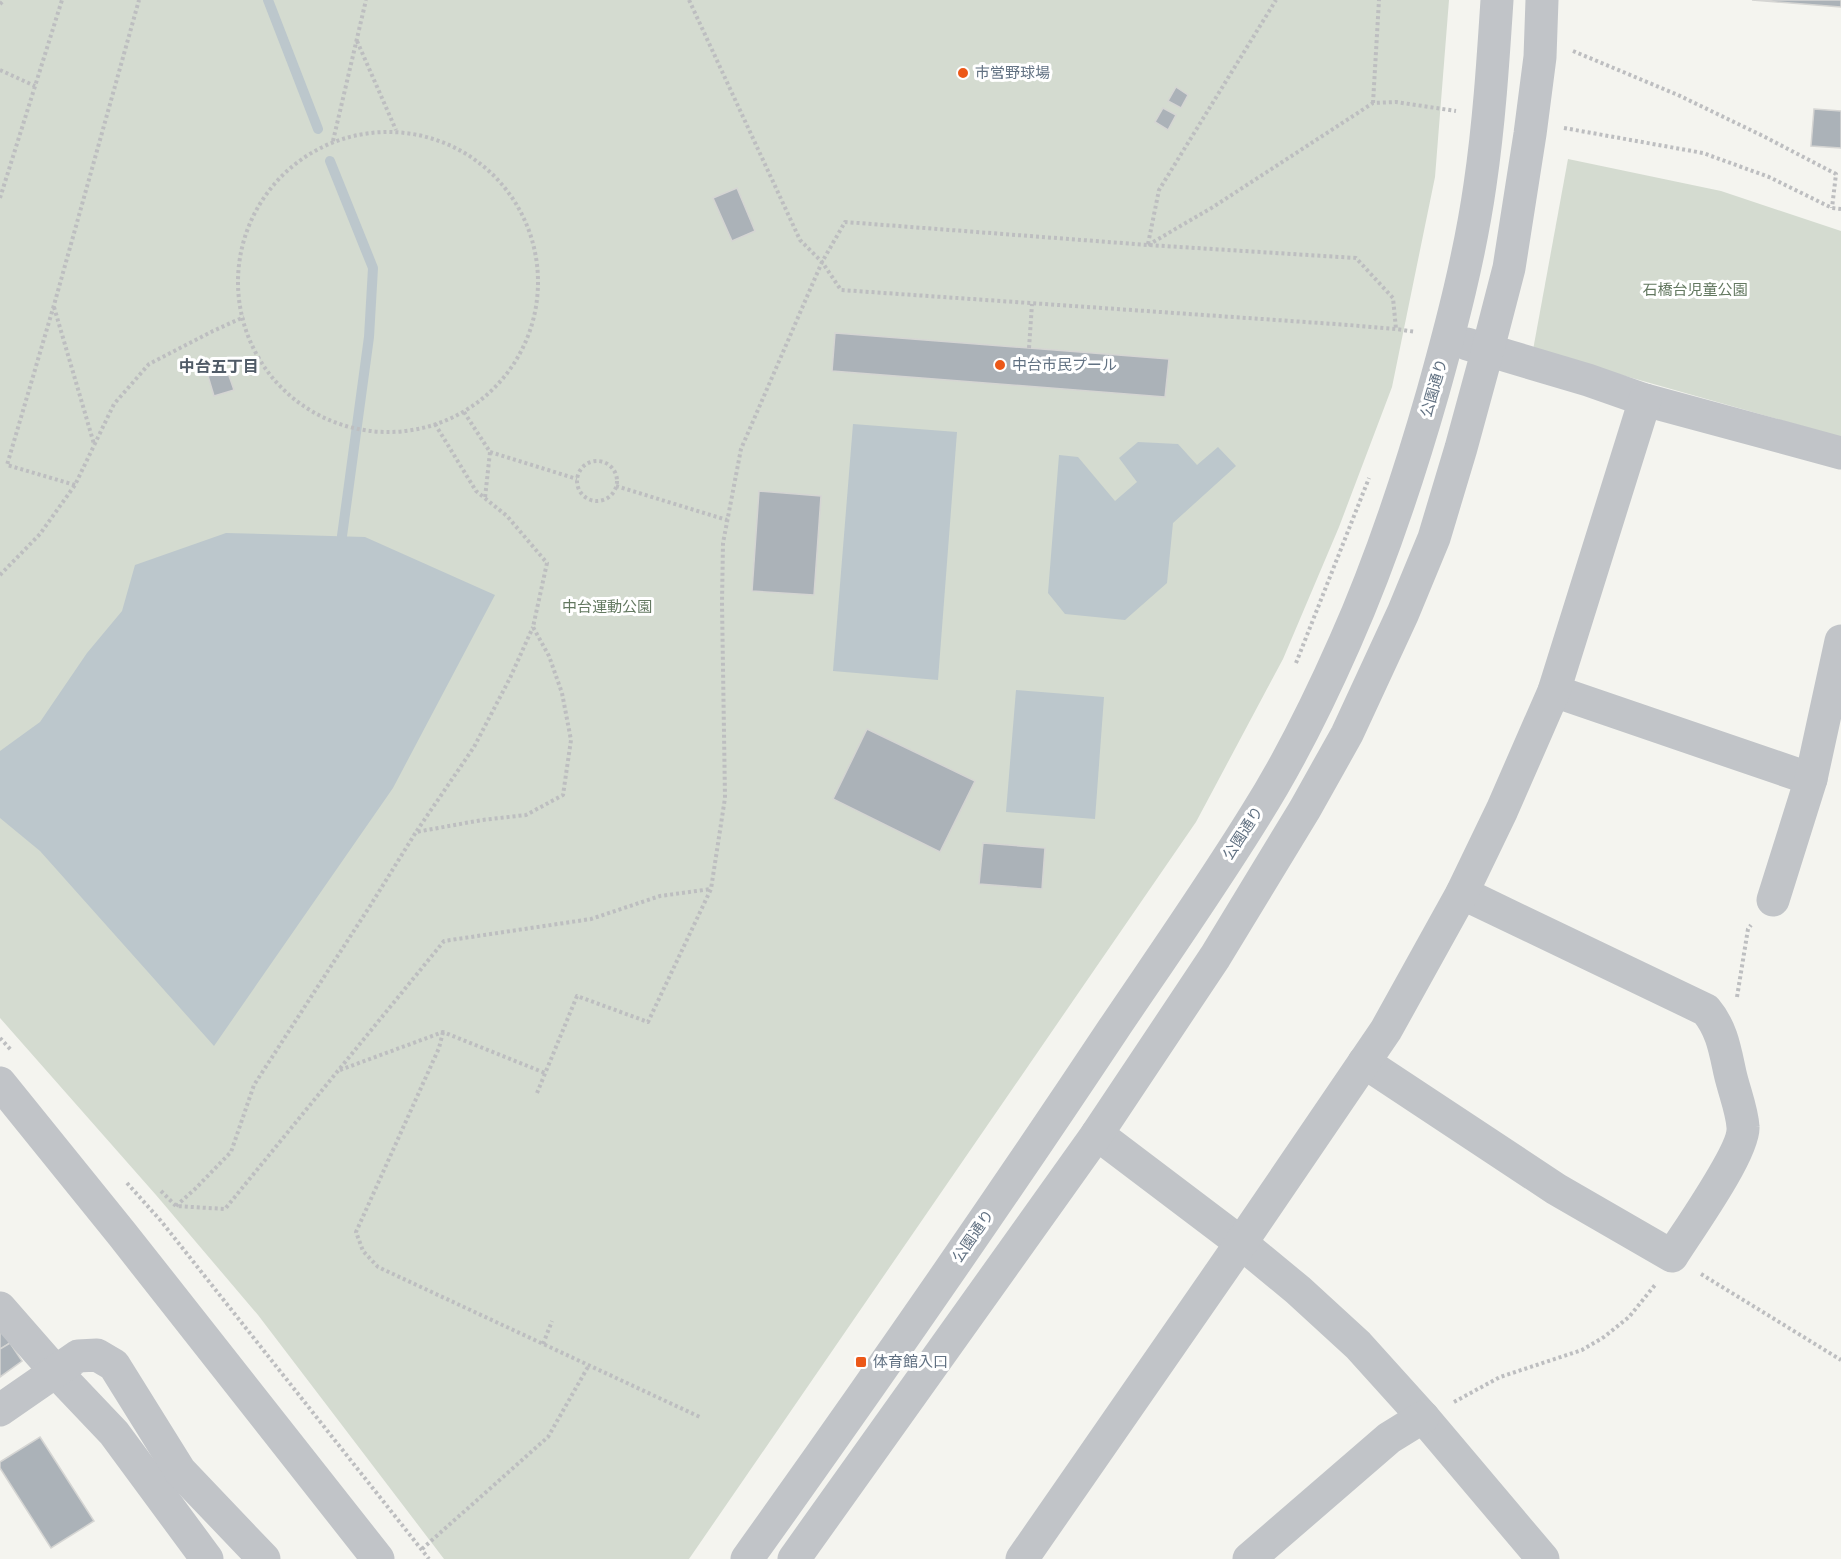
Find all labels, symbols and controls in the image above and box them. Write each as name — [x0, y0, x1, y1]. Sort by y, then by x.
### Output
place label: 市営野球場 — [975, 62, 1050, 83]
marker: 市営野球場 — [956, 66, 970, 80]
park label: 石橋台児童公園 — [1642, 279, 1748, 300]
place label: 中台市民プール — [1012, 354, 1117, 375]
district label: 中台五丁目 — [179, 355, 259, 378]
street label: 公園通り — [1415, 356, 1452, 420]
marker: 中台市民プール — [993, 358, 1007, 372]
park label: 中台運動公園 — [562, 596, 652, 617]
street label: 公園通り — [1217, 802, 1268, 864]
street label: 公園通り — [947, 1205, 998, 1266]
place label: 体育館入口 — [873, 1351, 948, 1372]
marker: 体育館入口 — [854, 1355, 868, 1369]

